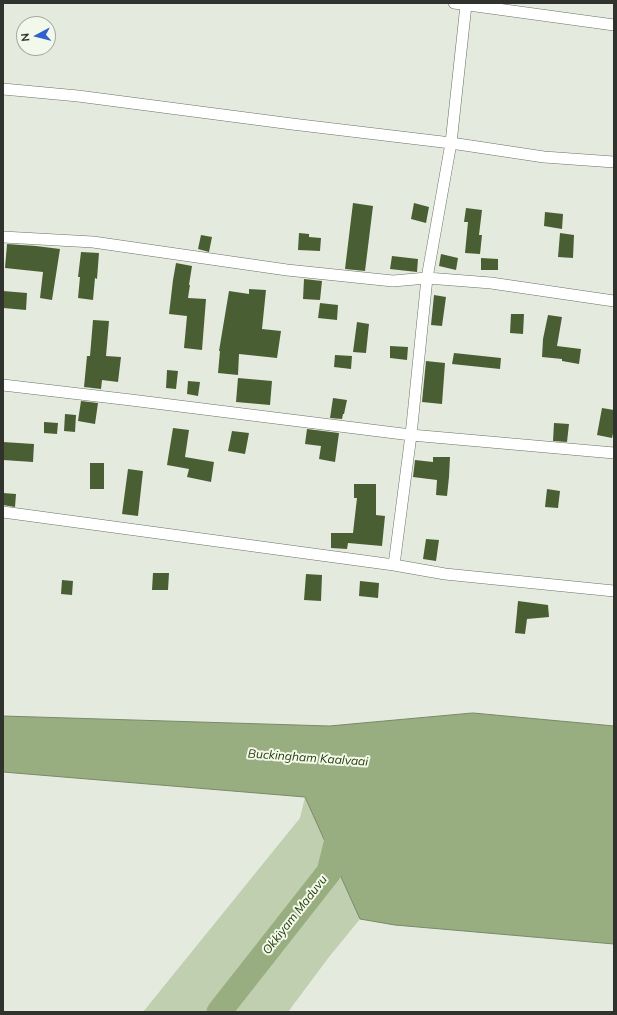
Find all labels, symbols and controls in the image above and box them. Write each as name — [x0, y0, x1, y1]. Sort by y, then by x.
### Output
north arrow — [16, 16, 56, 56]
text: N — [18, 32, 33, 42]
water label: Buckingham Kaalvaai — [247, 747, 369, 769]
water label: Okkiyam Maduvu — [260, 873, 330, 957]

